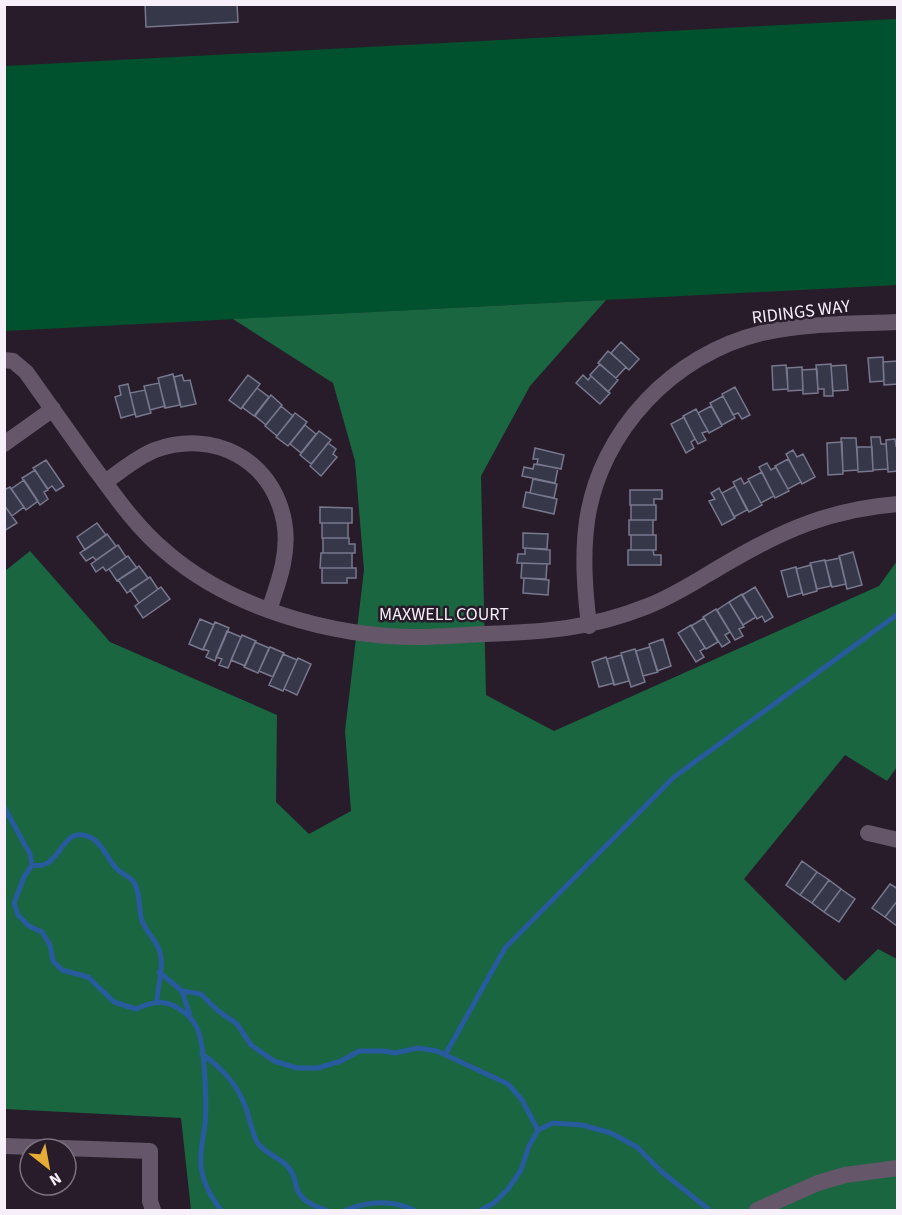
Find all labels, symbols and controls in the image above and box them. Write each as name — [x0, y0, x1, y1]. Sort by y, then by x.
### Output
street label: RIDINGS WAY — [750, 294, 852, 330]
street label: MAXWELL COURT — [379, 602, 509, 627]
north arrow — [18, 1137, 78, 1197]
text: N — [45, 1167, 65, 1191]

